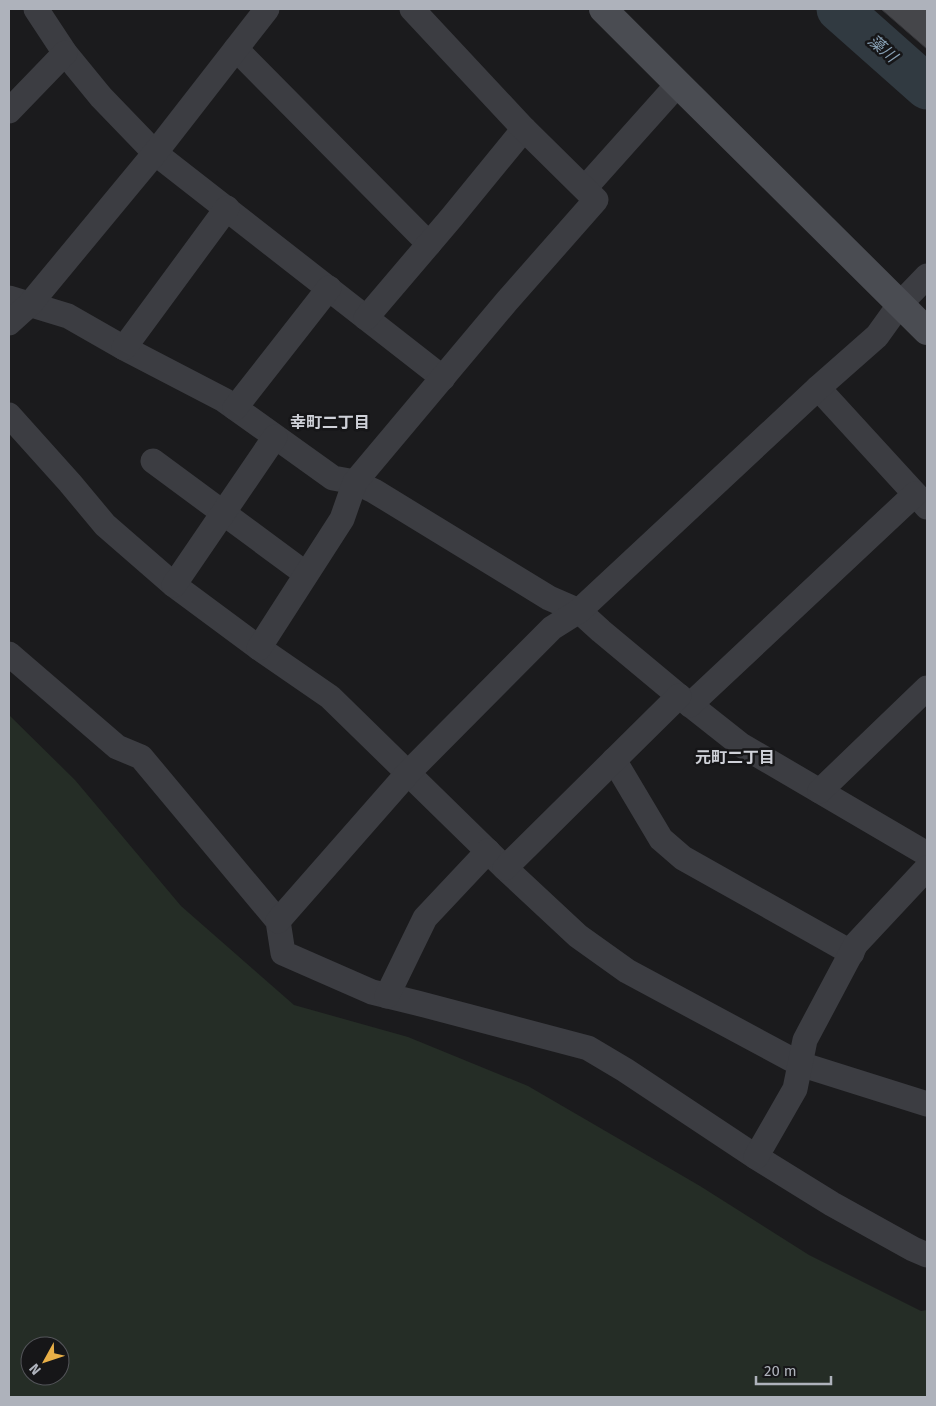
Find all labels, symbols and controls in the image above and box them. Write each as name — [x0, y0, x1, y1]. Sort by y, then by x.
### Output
water label: 藻川 — [864, 31, 902, 67]
district label: 幸町二丁目 — [290, 413, 370, 432]
district label: 元町二丁目 — [695, 748, 775, 767]
north arrow — [20, 1336, 70, 1386]
scale bar — [756, 1354, 831, 1386]
text: N — [26, 1360, 45, 1378]
text: 20 m — [764, 1362, 797, 1380]

